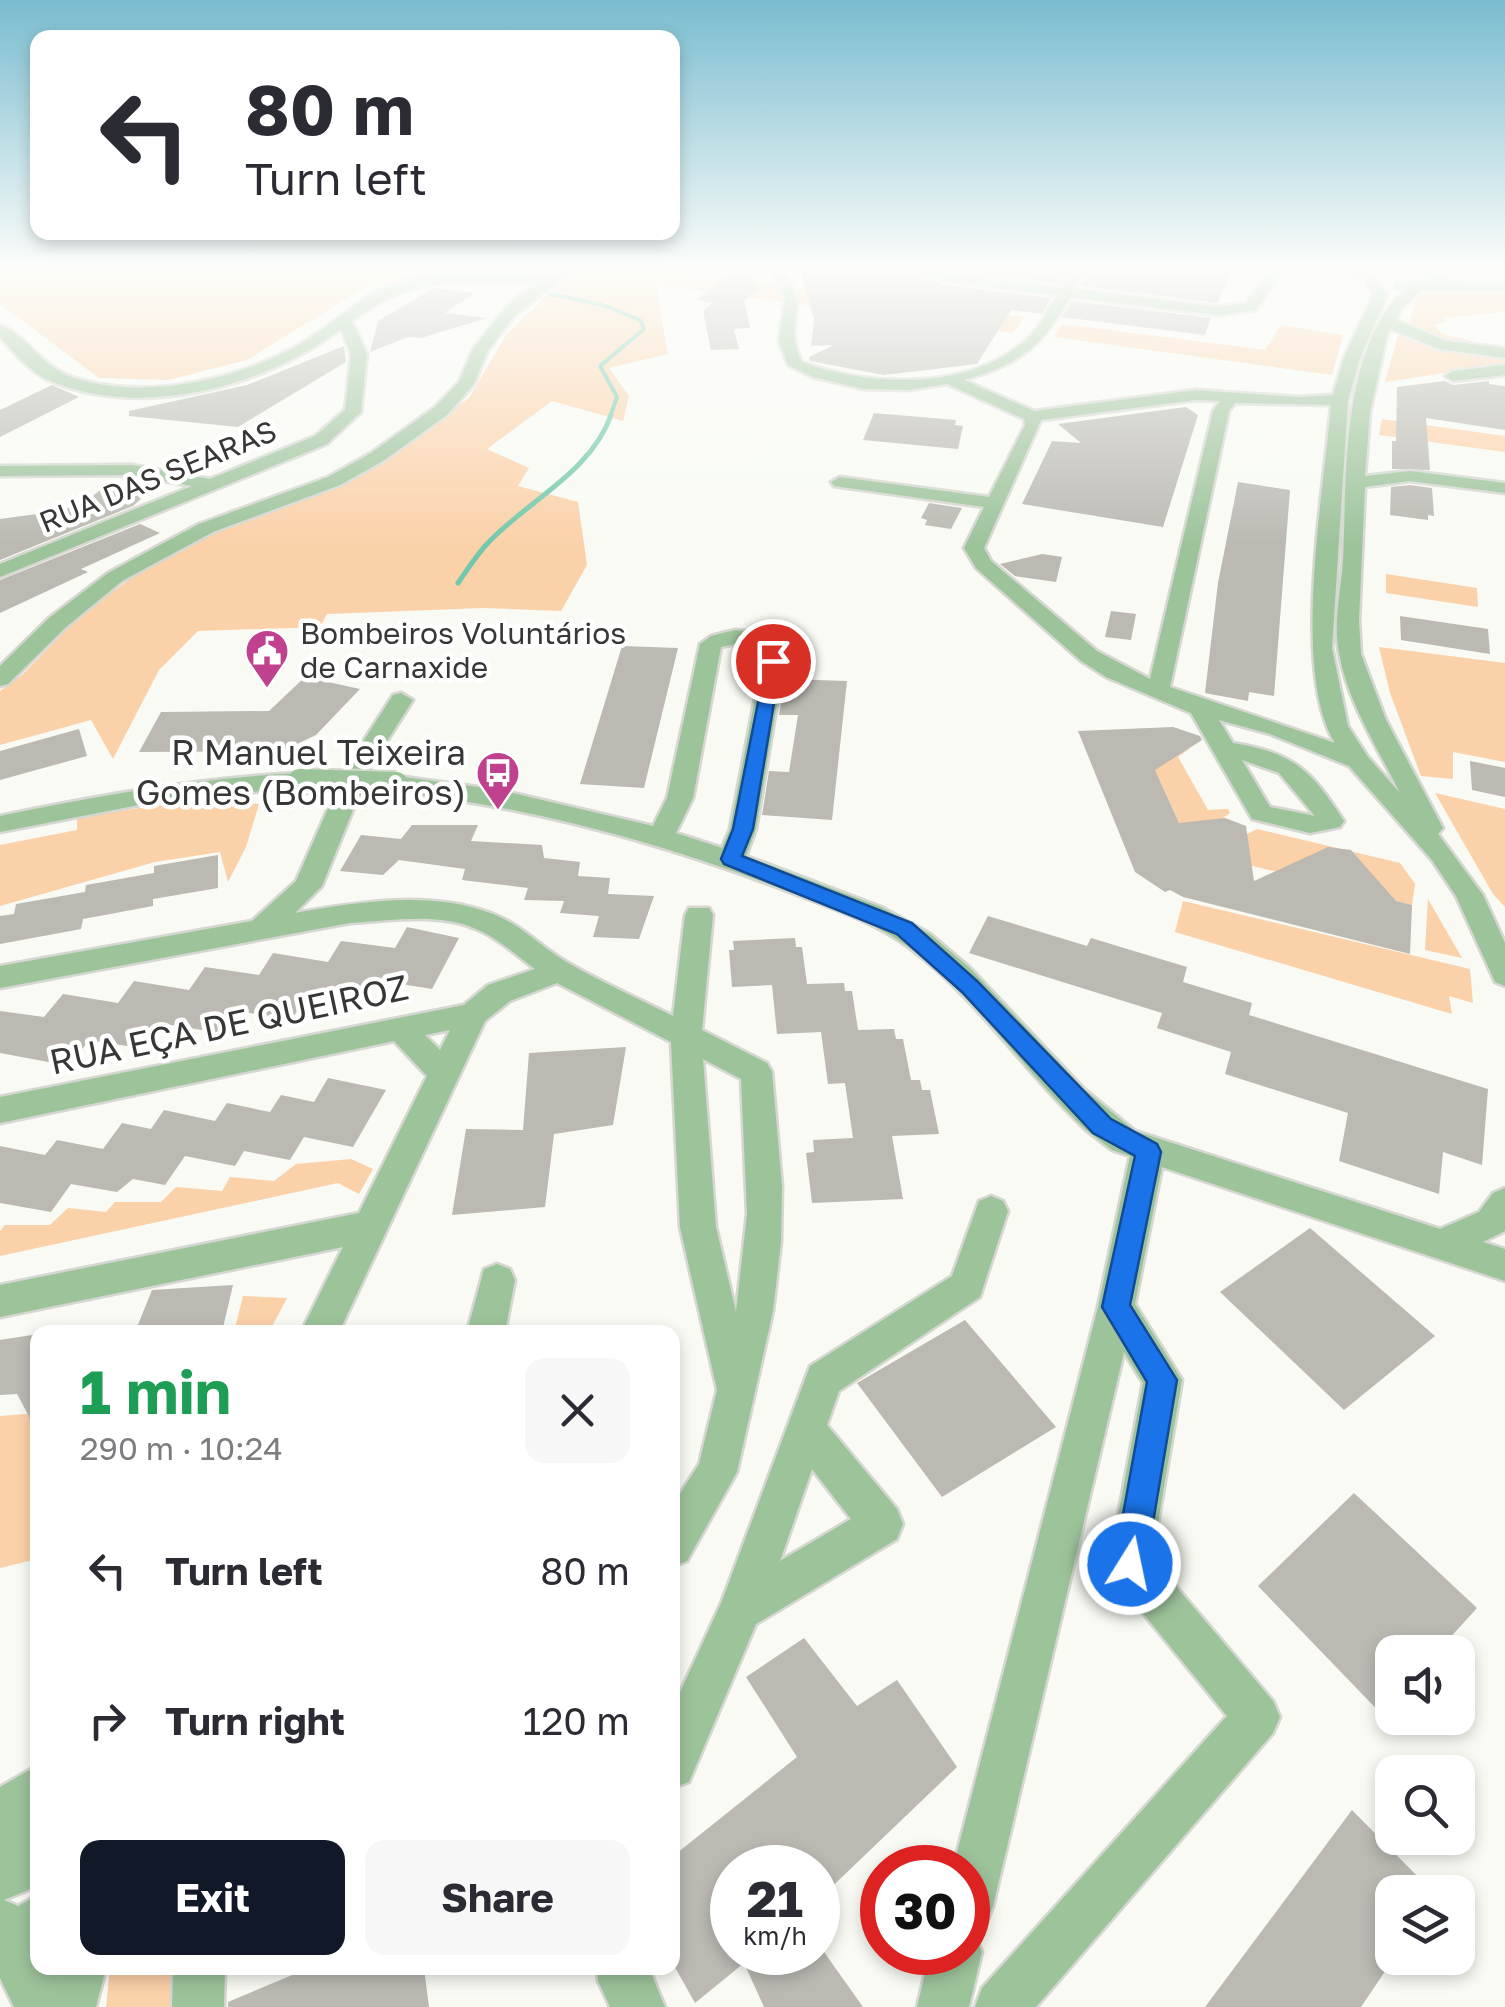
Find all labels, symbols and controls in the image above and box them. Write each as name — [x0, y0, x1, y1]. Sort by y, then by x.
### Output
text: 80 m — [245, 66, 414, 150]
icon: left — [80, 70, 210, 200]
text: Turn left — [245, 151, 427, 205]
street label: RUA DAS SEARAS — [34, 412, 281, 540]
place label: Bombeiros Voluntários de Carnaxide — [300, 615, 626, 685]
pin — [731, 619, 816, 704]
public building icon: Bombeiros Voluntários de Carnaxide — [244, 628, 290, 689]
icon: arrive — [746, 634, 801, 689]
place label: R Manuel Teixeira Gomes (Bombeiros) — [136, 731, 466, 813]
bus stop icon: R Manuel Teixeira Gomes (Bombeiros) — [475, 750, 521, 811]
street label: RUA EÇA DE QUEIROZ — [46, 965, 412, 1083]
text: 1 min — [80, 1355, 231, 1427]
button: close — [525, 1358, 630, 1463]
text: 290 m · 10:24 — [80, 1429, 283, 1467]
position arrow — [1078, 1512, 1182, 1616]
icon: left — [80, 1543, 135, 1598]
text: Turn left — [165, 1548, 323, 1593]
text: 80 m — [540, 1548, 630, 1593]
map controls — [1375, 1635, 1475, 1975]
button: sound — [1375, 1635, 1475, 1735]
icon: right — [80, 1693, 135, 1748]
text: Turn right — [165, 1698, 345, 1743]
text: 120 m — [523, 1698, 630, 1743]
button: search — [1375, 1755, 1475, 1855]
button: Exit — [80, 1840, 345, 1955]
button: Share — [365, 1840, 630, 1955]
speed limit sign: 30 — [860, 1845, 990, 1975]
text: 21 — [747, 1868, 803, 1928]
button: layers — [1375, 1875, 1475, 1975]
text: km/h — [743, 1920, 807, 1951]

